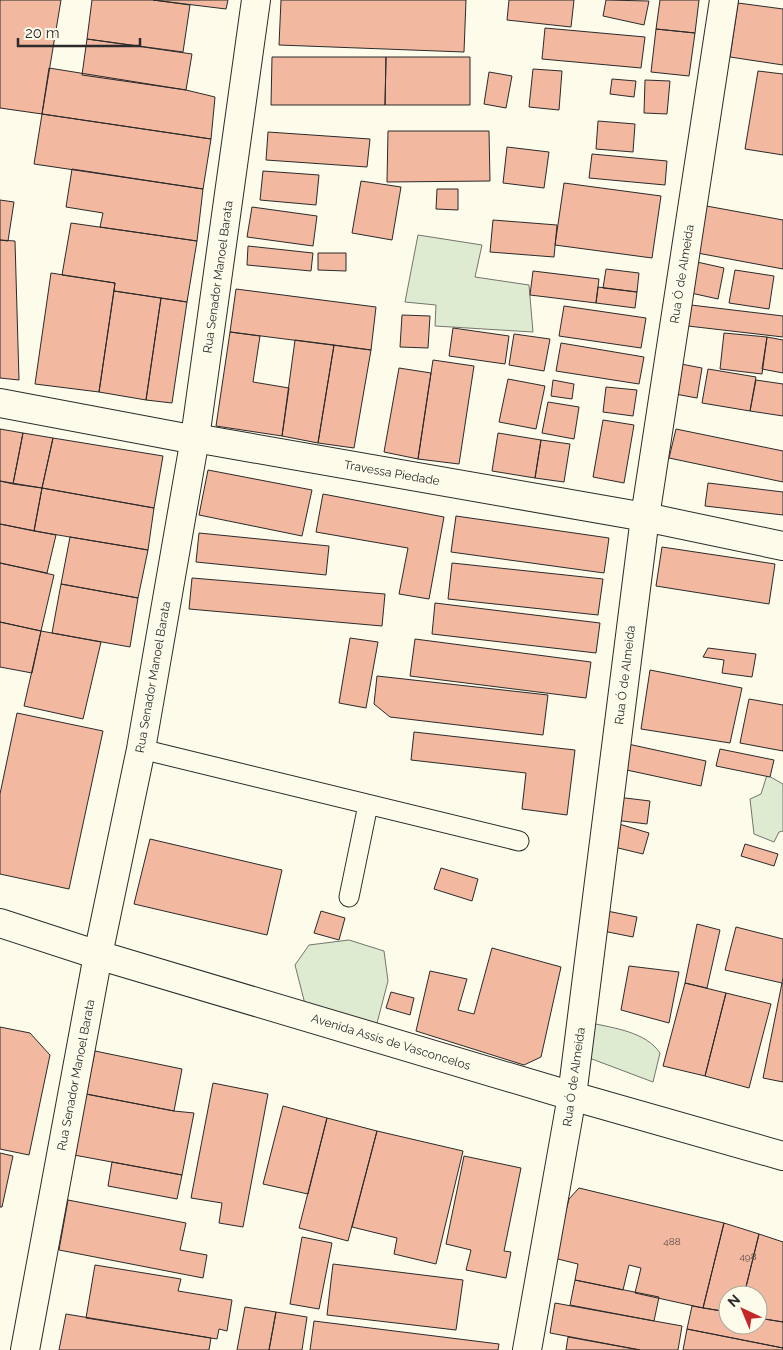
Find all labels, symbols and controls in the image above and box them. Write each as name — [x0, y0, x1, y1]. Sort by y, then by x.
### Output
scale bar — [18, 15, 140, 47]
text: 20 m — [25, 24, 60, 42]
street label: Rua Senador Manoel Barata — [200, 200, 236, 354]
street label: Rua Ó de Almeida — [667, 224, 697, 324]
street label: Travessa Piedade — [343, 458, 441, 488]
street label: Rua Senador Manoel Barata — [133, 600, 173, 754]
street label: Rua Ó de Almeida — [612, 625, 638, 725]
street label: Rua Senador Manoel Barata — [54, 998, 98, 1152]
street label: Avenida Assis de Vasconcelos — [310, 1011, 473, 1073]
street label: Rua Ó de Almeida — [560, 1027, 588, 1127]
house number: 488 — [663, 1236, 681, 1247]
house number: 498 — [739, 1251, 757, 1262]
north arrow — [718, 1285, 768, 1335]
text: N — [725, 1291, 743, 1310]

